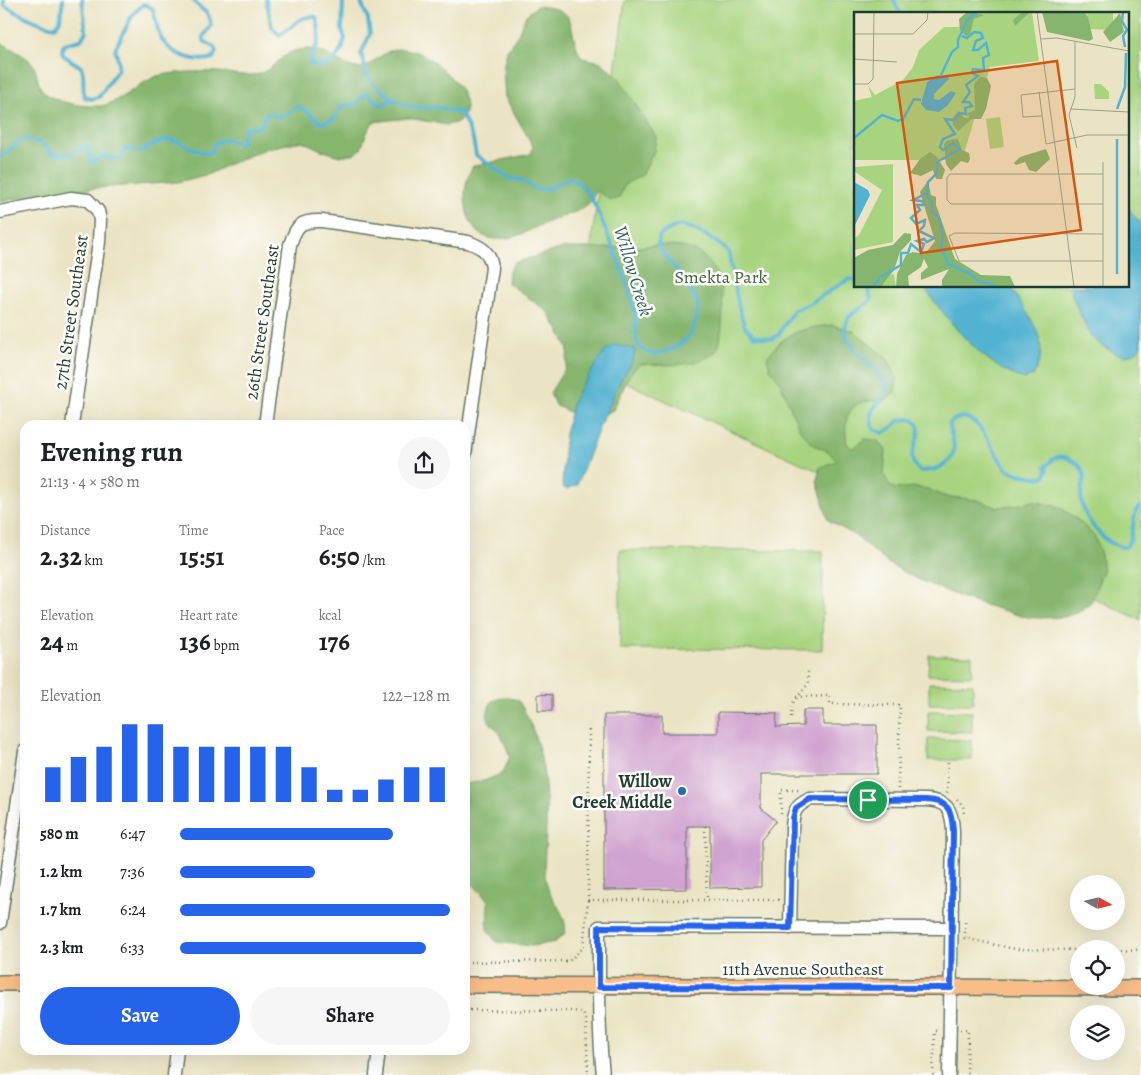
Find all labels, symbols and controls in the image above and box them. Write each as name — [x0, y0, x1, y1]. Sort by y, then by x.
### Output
inset map — [854, 12, 1128, 288]
water label: Willow Creek — [607, 223, 659, 319]
street label: 27th Street Southeast — [48, 233, 94, 391]
street label: 26th Street Southeast — [239, 243, 285, 401]
park label: Smekta Park — [674, 265, 768, 289]
text: Evening run — [40, 433, 183, 471]
button: share — [398, 437, 450, 489]
text: 21:13 · 4 × 580 m — [40, 471, 140, 493]
text: Distance — [40, 521, 90, 540]
text: Time — [179, 521, 208, 540]
text: Pace — [319, 521, 345, 540]
text: 2.32 — [40, 540, 82, 574]
text: 15:51 — [179, 540, 225, 574]
text: 6:50 — [319, 540, 360, 574]
text: km — [82, 551, 103, 570]
text: /km — [360, 551, 386, 570]
text: Elevation — [40, 606, 94, 625]
text: Heart rate — [179, 606, 238, 625]
text: kcal — [319, 606, 341, 625]
text: 24 — [40, 625, 64, 659]
text: 136 — [179, 625, 211, 659]
text: 176 — [319, 625, 350, 659]
text: m — [64, 636, 78, 655]
text: bpm — [211, 636, 240, 655]
text: Elevation — [40, 685, 101, 707]
text: 122–128 m — [382, 685, 450, 707]
place label: Willow Creek Middle — [572, 769, 673, 814]
pin — [847, 779, 889, 821]
marker: Willow Creek Middle — [676, 785, 688, 797]
icon: arrive — [854, 786, 882, 814]
text: 580 m — [40, 823, 79, 845]
text: 6:47 — [120, 823, 145, 845]
text: 1.2 km — [40, 861, 82, 883]
text: 7:36 — [120, 861, 145, 883]
north arrow — [1070, 875, 1125, 930]
map controls — [1070, 875, 1125, 1060]
text: 1.7 km — [40, 899, 81, 921]
text: 6:24 — [120, 899, 146, 921]
text: 2.3 km — [40, 937, 83, 959]
text: 6:33 — [120, 937, 145, 959]
button: locate — [1070, 940, 1125, 995]
street label: 11th Avenue Southeast — [722, 957, 884, 981]
button: Save — [40, 987, 240, 1045]
button: Share — [250, 987, 450, 1045]
button: layers — [1070, 1005, 1125, 1060]

